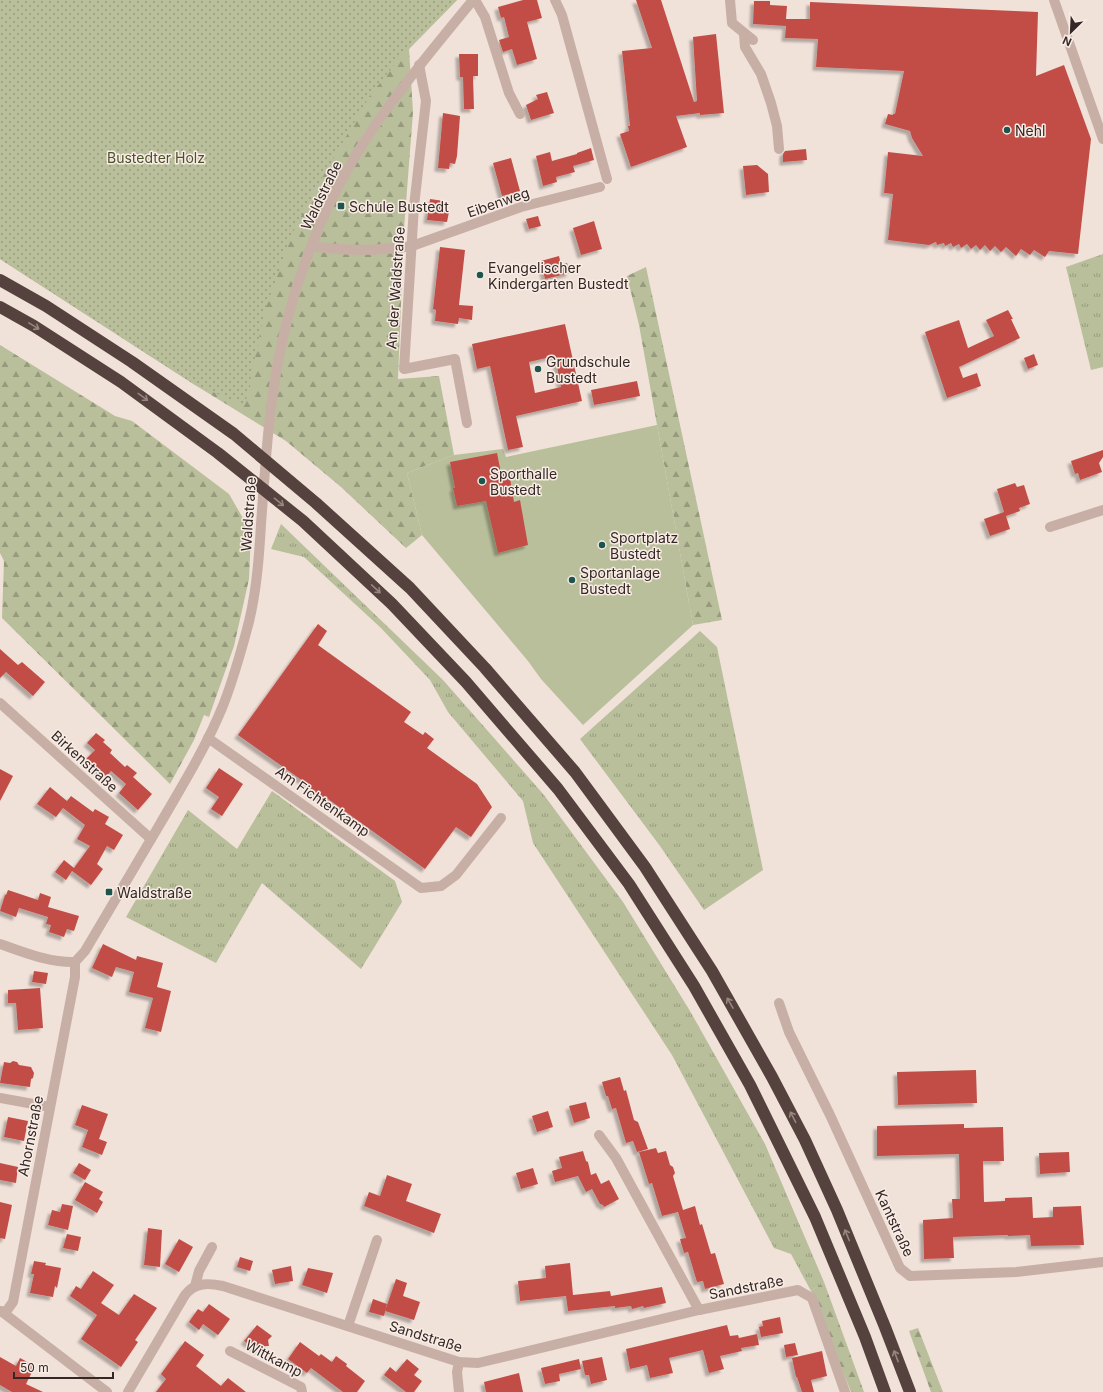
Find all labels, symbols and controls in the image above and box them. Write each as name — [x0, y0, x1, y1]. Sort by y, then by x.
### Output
north arrow — [1051, 12, 1091, 52]
text: N — [1060, 33, 1074, 49]
place label: Nehl — [1015, 122, 1045, 139]
marker: Nehl — [1002, 125, 1012, 135]
park label: Bustedter Holz — [107, 149, 205, 166]
street label: Waldstraße — [297, 158, 345, 232]
street label: Eibenweg — [465, 183, 531, 221]
place label: Schule Bustedt — [349, 198, 449, 215]
marker: Schule Bustedt — [336, 201, 346, 211]
street label: An der Waldstraße — [382, 226, 408, 350]
place label: Evangelischer Kindergarten Bustedt — [488, 259, 629, 292]
marker: Evangelischer Kindergarten Bustedt — [475, 270, 485, 280]
one-way arrow — [28, 322, 39, 330]
place label: Grundschule Bustedt — [546, 353, 630, 386]
marker: Grundschule Bustedt — [533, 364, 543, 374]
one-way arrow — [137, 393, 148, 402]
place label: Sporthalle Bustedt — [490, 465, 557, 498]
street label: Waldstraße — [237, 476, 259, 552]
marker: Sporthalle Bustedt — [477, 476, 487, 486]
one-way arrow — [274, 497, 284, 506]
place label: Sportplatz Bustedt — [610, 529, 678, 562]
marker: Sportplatz Bustedt — [597, 540, 607, 550]
place label: Sportanlage Bustedt — [580, 564, 660, 597]
marker: Sportanlage Bustedt — [567, 575, 577, 585]
one-way arrow — [371, 584, 381, 593]
street label: Birkenstraße — [48, 727, 122, 795]
street label: Am Fichtenkamp — [273, 762, 373, 840]
place label: Waldstraße — [117, 884, 192, 901]
marker: Waldstraße — [104, 887, 114, 897]
one-way arrow — [726, 997, 734, 1009]
street label: Ahornstraße — [14, 1094, 46, 1178]
one-way arrow — [789, 1111, 796, 1123]
street label: Kantstraße — [872, 1187, 918, 1259]
one-way arrow — [843, 1230, 851, 1242]
street label: Sandstraße — [707, 1271, 785, 1303]
street label: Sandstraße — [387, 1317, 465, 1355]
street label: Wittkamp — [242, 1336, 306, 1380]
one-way arrow — [892, 1350, 900, 1362]
scale bar — [14, 1354, 113, 1380]
text: 50 m — [20, 1360, 49, 1375]

